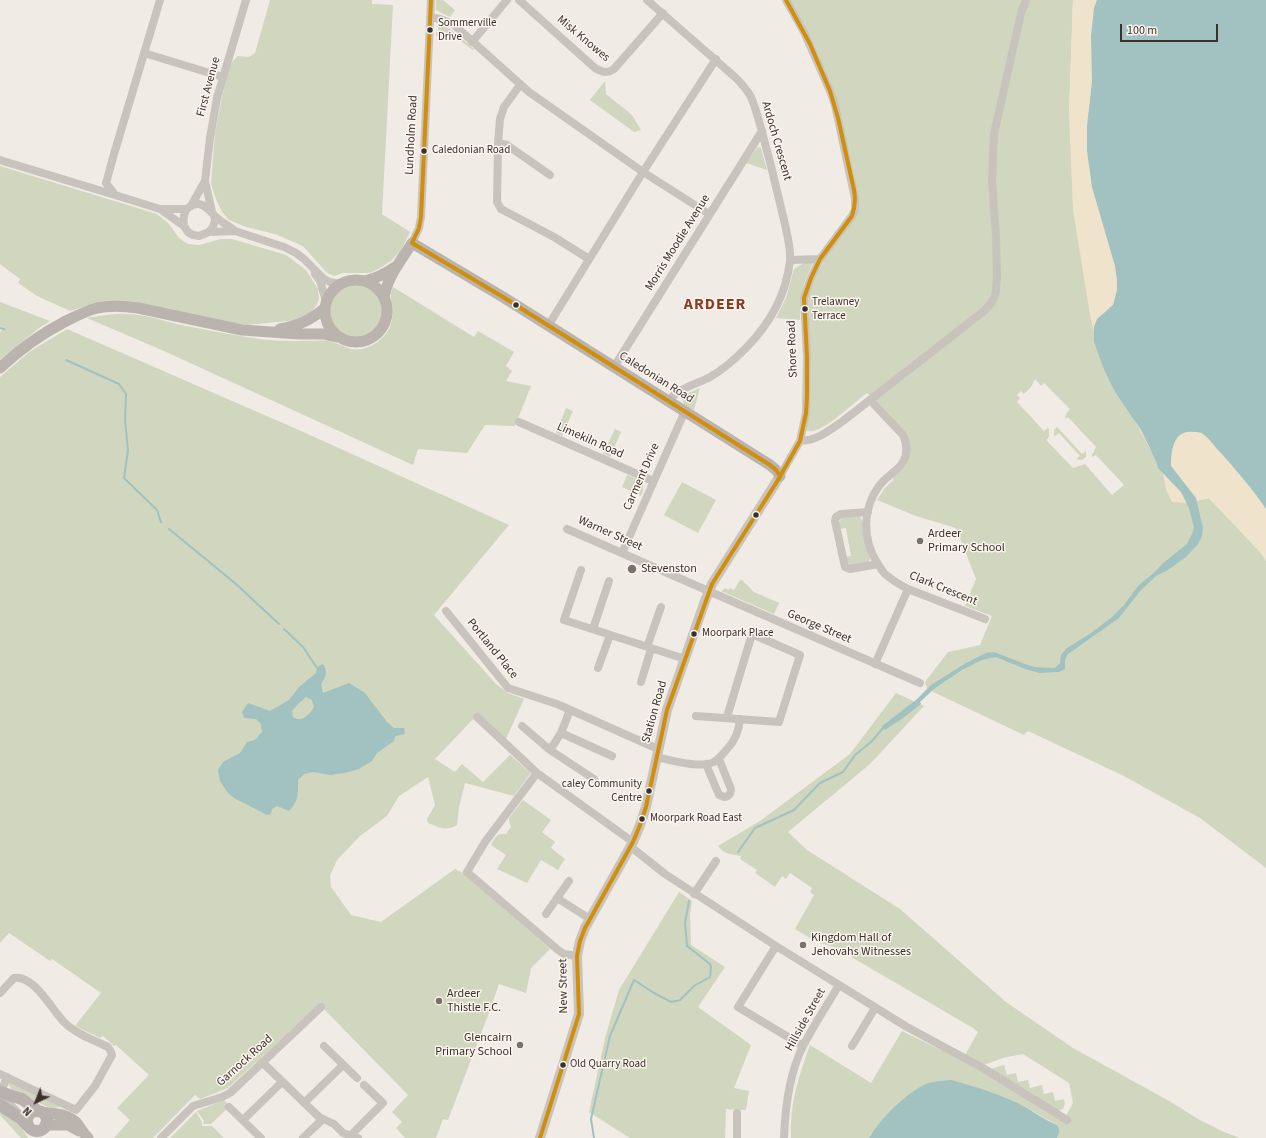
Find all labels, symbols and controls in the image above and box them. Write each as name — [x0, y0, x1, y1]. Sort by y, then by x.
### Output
street label: Misk Knowes — [554, 13, 612, 65]
scale bar — [1122, 16, 1220, 42]
place label: Sommerville Drive — [438, 17, 497, 43]
text: 100 m — [1127, 22, 1157, 39]
marker: Sommerville Drive — [425, 25, 435, 35]
street label: First Avenue — [194, 56, 224, 118]
street label: Lundholm Road — [403, 95, 421, 175]
street label: Ardoch Crescent — [758, 100, 794, 182]
place label: Caledonian Road — [432, 144, 510, 158]
marker: Caledonian Road — [419, 146, 429, 156]
street label: Morris Moodie Avenue — [643, 192, 713, 294]
district label: ARDEER — [684, 295, 746, 315]
place label: Trelawney Terrace — [812, 296, 859, 322]
unlabelled marker — [511, 300, 521, 310]
marker: Trelawney Terrace — [800, 304, 810, 314]
street label: Shore Road — [785, 320, 801, 378]
street label: Caledonian Road — [616, 349, 696, 407]
street label: Limekiln Road — [554, 420, 626, 462]
street label: Carment Drive — [621, 441, 663, 513]
unlabelled marker — [751, 510, 761, 520]
street label: Warner Street — [576, 513, 644, 555]
place label: Ardeer Primary School — [928, 527, 1005, 555]
marker: Ardeer Primary School — [915, 536, 925, 546]
place label: Stevenston — [641, 562, 697, 576]
marker: Stevenston — [626, 563, 638, 575]
street label: Clark Crescent — [907, 569, 979, 609]
street label: George Street — [785, 607, 853, 647]
street label: Portland Place — [463, 616, 521, 682]
place label: Moorpark Place — [702, 627, 774, 641]
marker: Moorpark Place — [689, 629, 699, 639]
street label: Station Road — [639, 679, 671, 745]
place label: caley Community Centre — [562, 778, 642, 804]
marker: caley Community Centre — [644, 786, 654, 796]
place label: Moorpark Road East — [650, 812, 742, 826]
marker: Moorpark Road East — [637, 814, 647, 824]
place label: Kingdom Hall of Jehovahs Witnesses — [811, 931, 911, 959]
marker: Kingdom Hall of Jehovahs Witnesses — [798, 940, 808, 950]
street label: New Street — [556, 958, 572, 1014]
street label: Hillside Street — [783, 986, 829, 1054]
place label: Ardeer Thistle F.C. — [447, 987, 501, 1015]
marker: Ardeer Thistle F.C. — [434, 996, 444, 1006]
place label: Glencairn Primary School — [435, 1031, 512, 1059]
street label: Garnock Road — [214, 1032, 276, 1090]
marker: Glencairn Primary School — [515, 1040, 525, 1050]
place label: Old Quarry Road — [570, 1058, 646, 1072]
marker: Old Quarry Road — [558, 1060, 568, 1070]
north arrow — [16, 1082, 56, 1122]
text: N — [20, 1103, 35, 1119]

